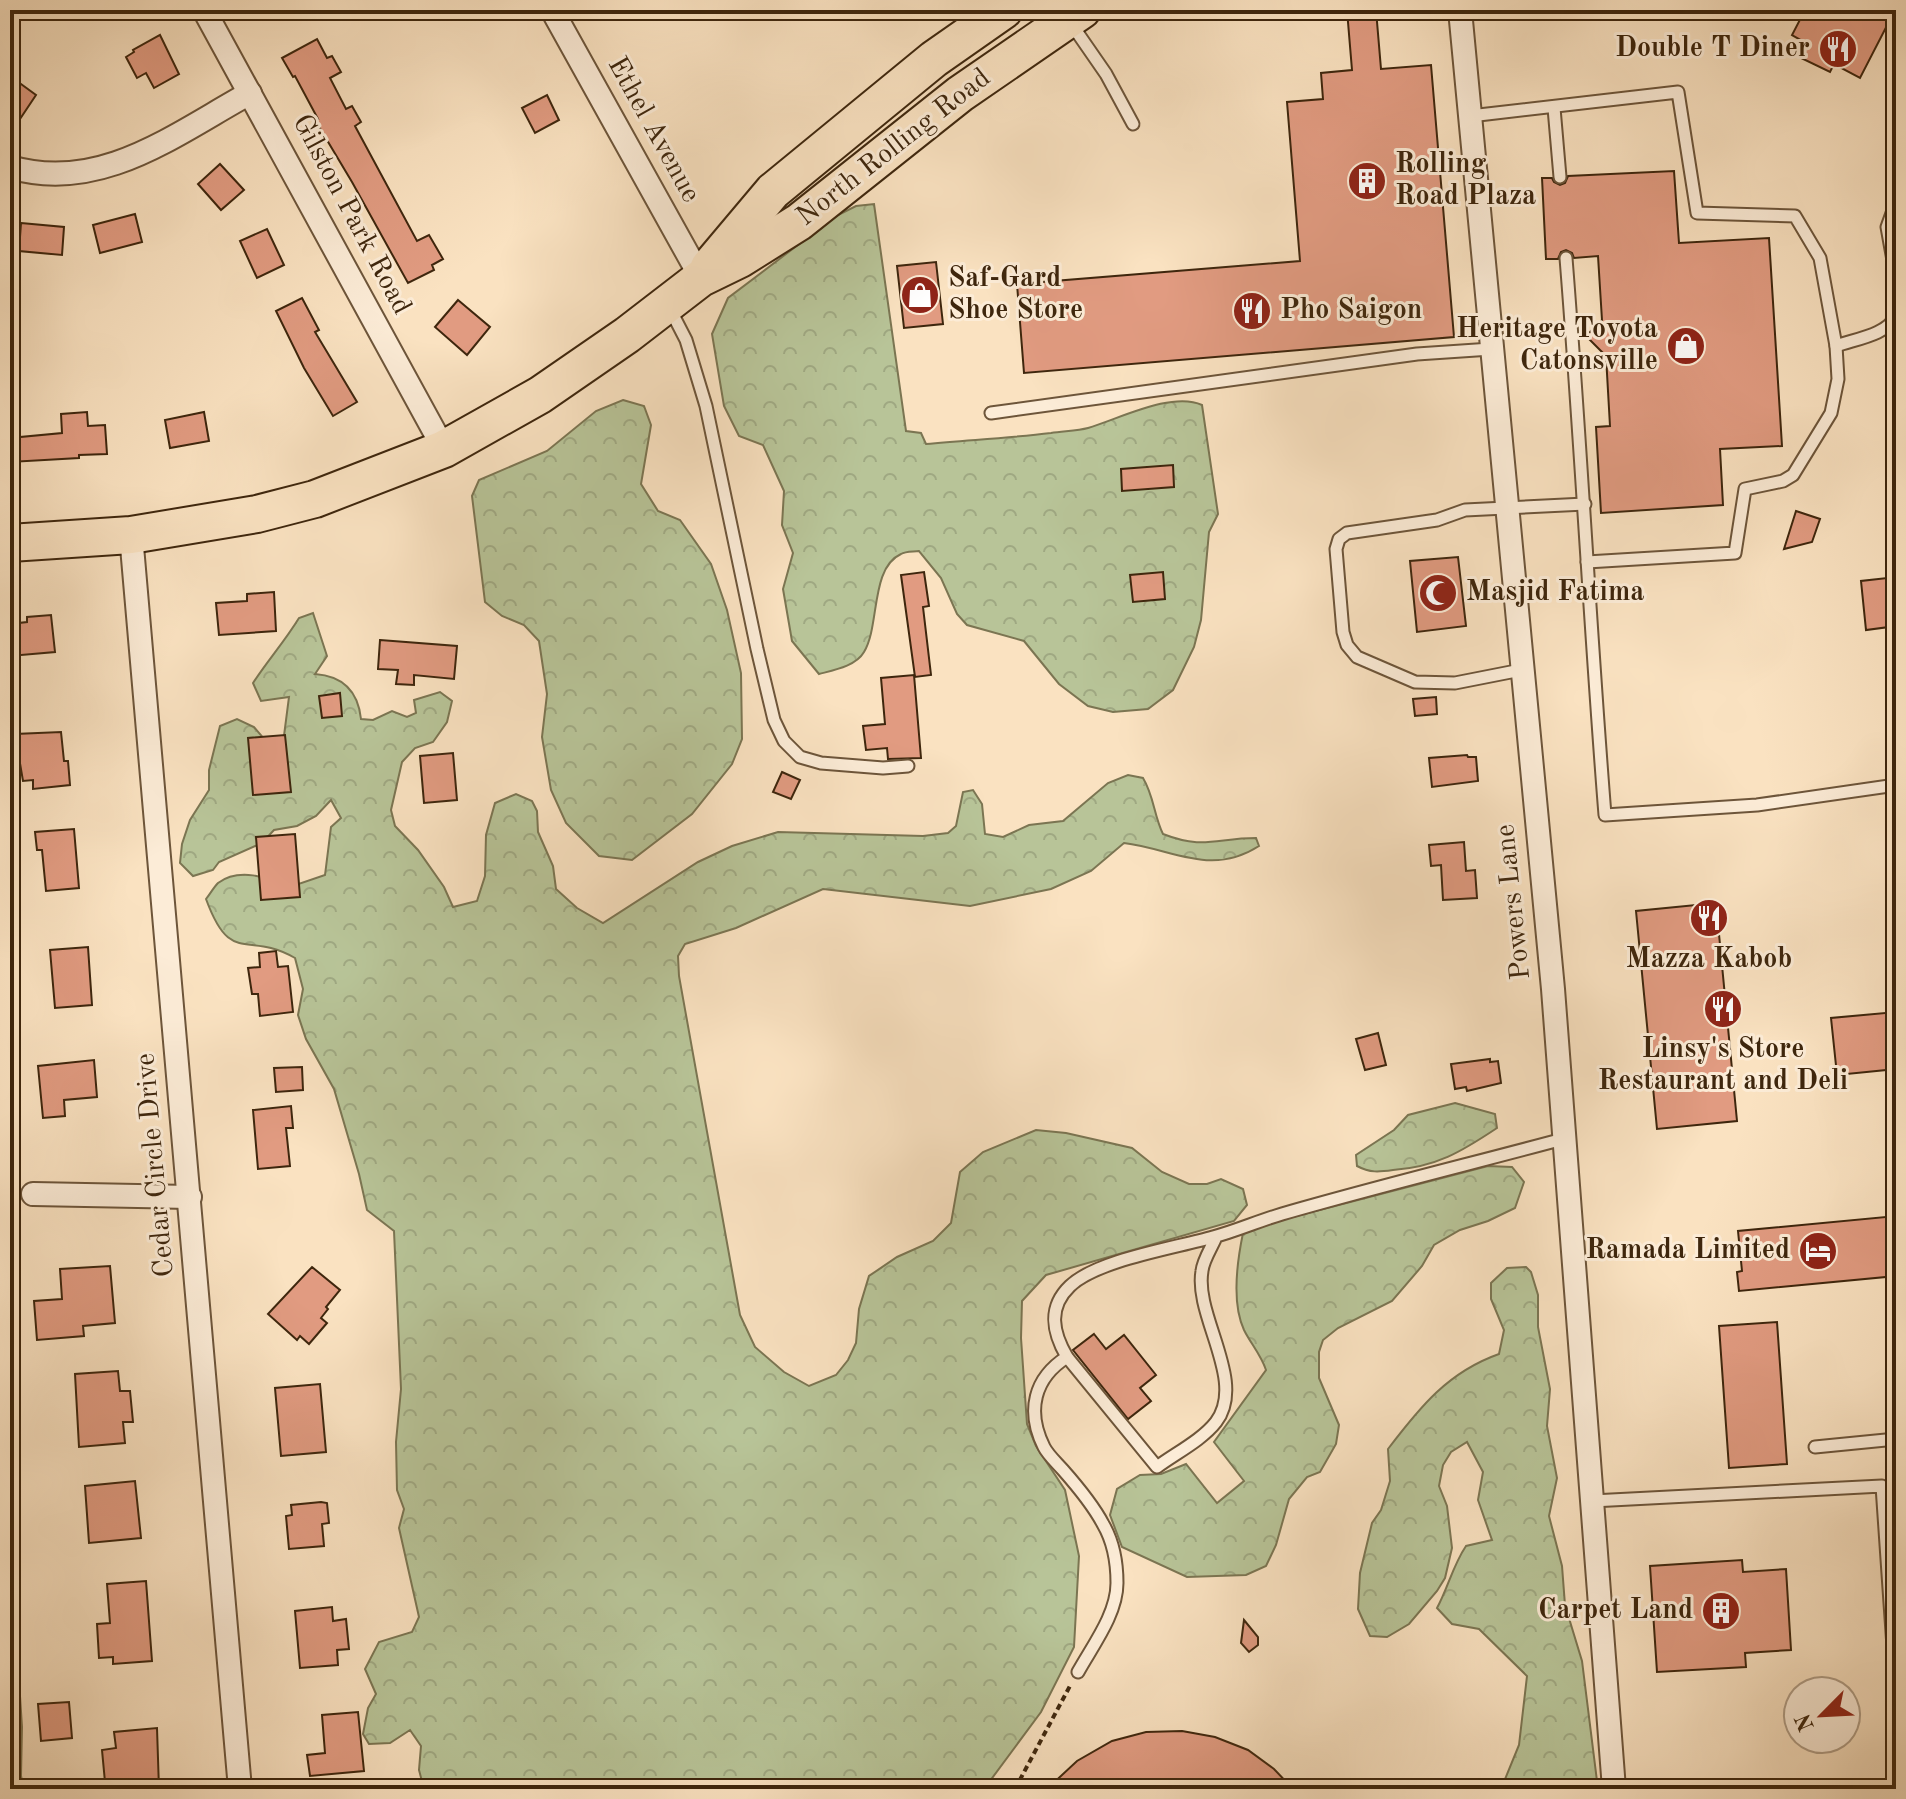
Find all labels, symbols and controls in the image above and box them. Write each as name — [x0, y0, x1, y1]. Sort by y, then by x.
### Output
restaurant icon: Double T Diner — [1817, 28, 1859, 70]
place label: Double T Diner — [1615, 35, 1810, 63]
street label: Ethel Avenue — [602, 53, 704, 207]
street label: North Rolling Road — [792, 64, 996, 232]
street label: Gilston Park Road — [287, 110, 415, 320]
place label: Rolling Road Plaza — [1395, 151, 1536, 211]
building icon: Rolling Road Plaza — [1346, 160, 1388, 202]
place label: Saf-Gard Shoe Store — [948, 265, 1083, 325]
shop icon: Saf-Gard Shoe Store — [899, 274, 941, 316]
restaurant icon: Pho Saigon — [1231, 290, 1273, 332]
place label: Pho Saigon — [1280, 297, 1422, 325]
place label: Heritage Toyota Catonsville — [1456, 316, 1658, 376]
shop icon: Heritage Toyota Catonsville — [1665, 325, 1707, 367]
mosque icon: Masjid Fatima — [1417, 572, 1459, 614]
place label: Masjid Fatima — [1466, 579, 1645, 607]
street label: Powers Lane — [1492, 823, 1536, 981]
restaurant icon: Mazza Kabob — [1688, 897, 1730, 939]
place label: Mazza Kabob — [1626, 946, 1792, 974]
restaurant icon: Linsy's Store Restaurant and Deli — [1702, 988, 1744, 1030]
place label: Linsy's Store Restaurant and Deli — [1598, 1036, 1848, 1096]
street label: Cedar Circle Drive — [132, 1052, 180, 1278]
hotel icon: Ramada Limited — [1797, 1230, 1839, 1272]
place label: Ramada Limited — [1585, 1237, 1790, 1265]
building icon: Carpet Land — [1700, 1590, 1742, 1632]
place label: Carpet Land — [1538, 1597, 1693, 1625]
north arrow — [1782, 1675, 1862, 1755]
text: N — [1792, 1710, 1819, 1734]

